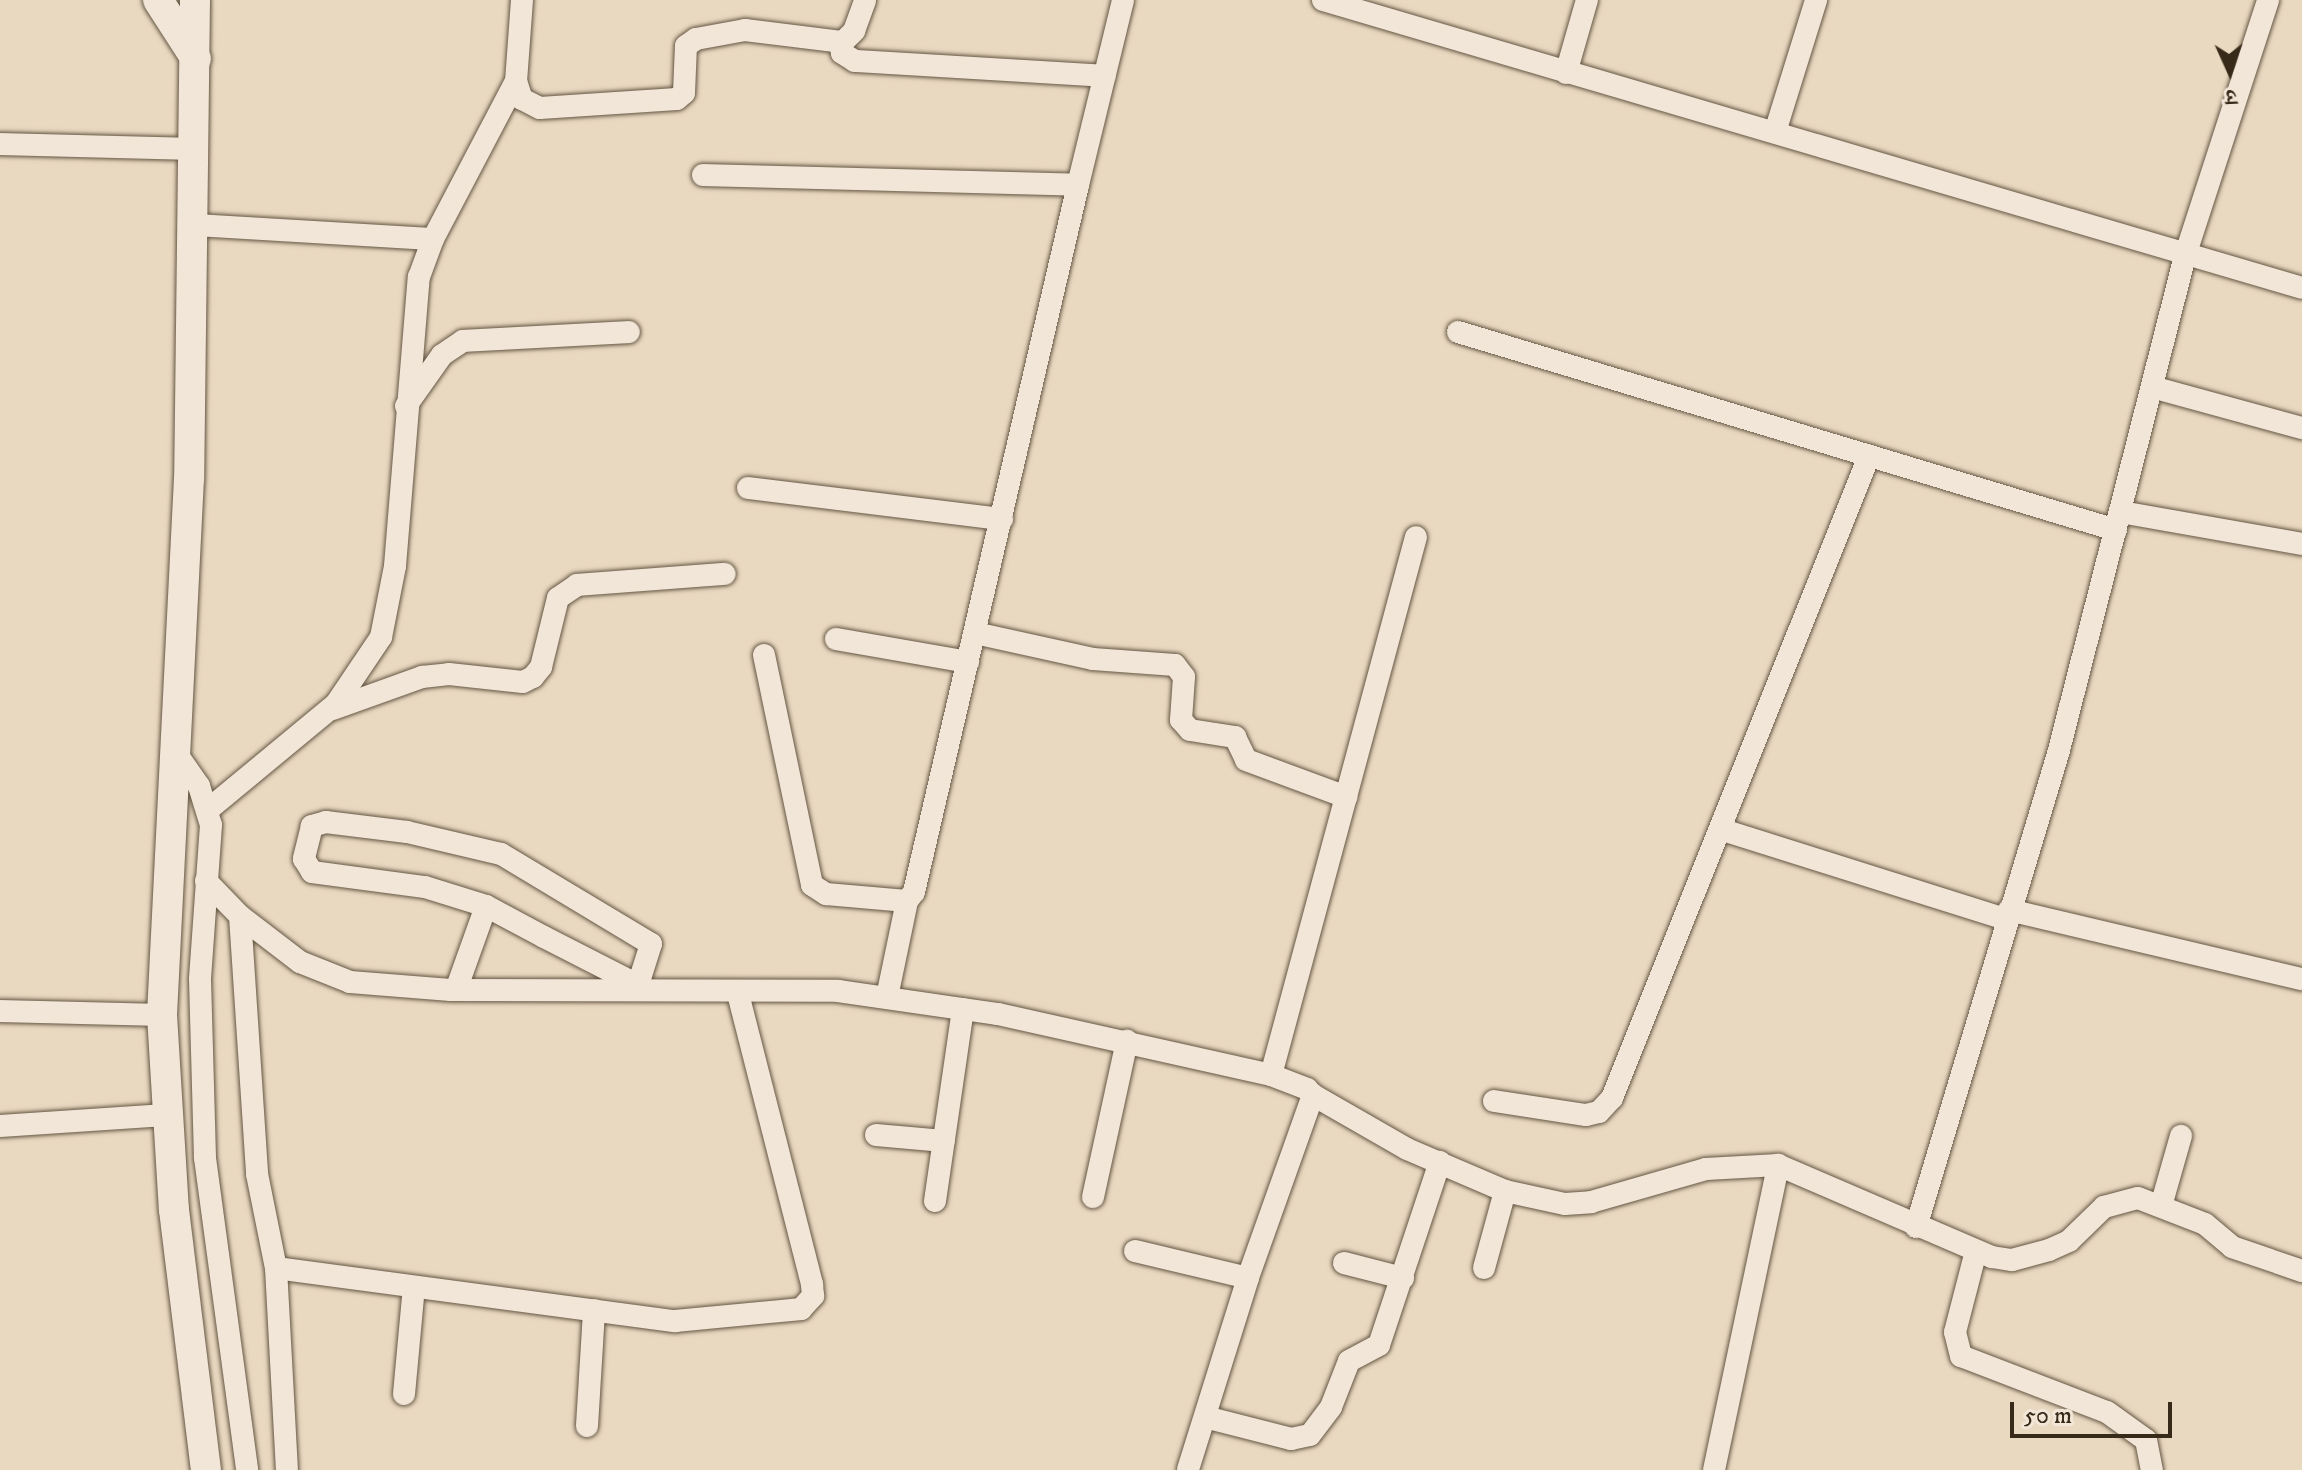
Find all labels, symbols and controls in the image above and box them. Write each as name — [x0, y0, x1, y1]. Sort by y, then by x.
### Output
north arrow — [2190, 32, 2270, 112]
text: उ — [2225, 83, 2238, 110]
scale bar — [2014, 1386, 2176, 1436]
text: 50 m — [2024, 1401, 2072, 1431]

